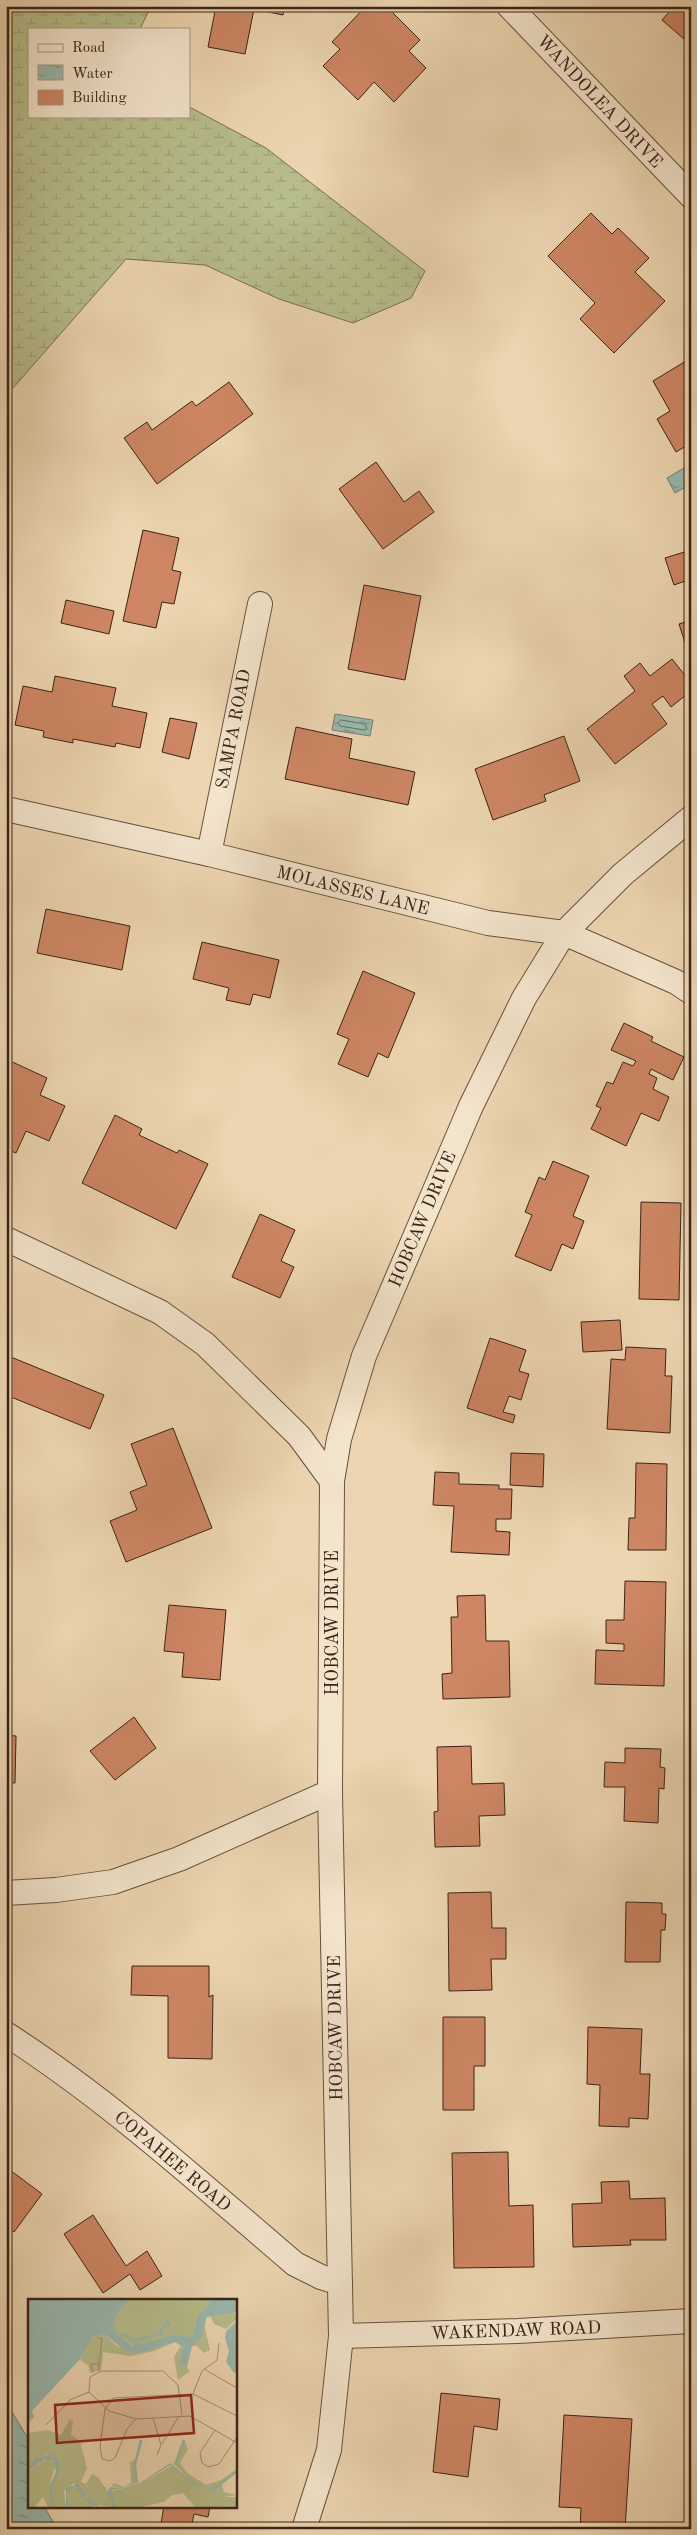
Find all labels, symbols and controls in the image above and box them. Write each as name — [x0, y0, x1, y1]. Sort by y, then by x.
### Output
legend — [28, 28, 190, 118]
street label: WANDOLEA DRIVE — [533, 32, 665, 172]
text: Road — [72, 41, 106, 56]
text: Water — [72, 67, 113, 82]
text: Building — [72, 91, 127, 106]
street label: SAMPA ROAD — [214, 668, 254, 791]
street label: MOLASSES LANE — [275, 863, 431, 919]
street label: HOBCAW DRIVE — [386, 1149, 460, 1290]
street label: HOBCAW DRIVE — [324, 1550, 342, 1696]
street label: HOBCAW DRIVE — [326, 1955, 346, 2101]
street label: COPAHEE ROAD — [111, 2108, 234, 2215]
inset map — [28, 2299, 236, 2508]
street label: WAKENDAW ROAD — [431, 2319, 602, 2343]

